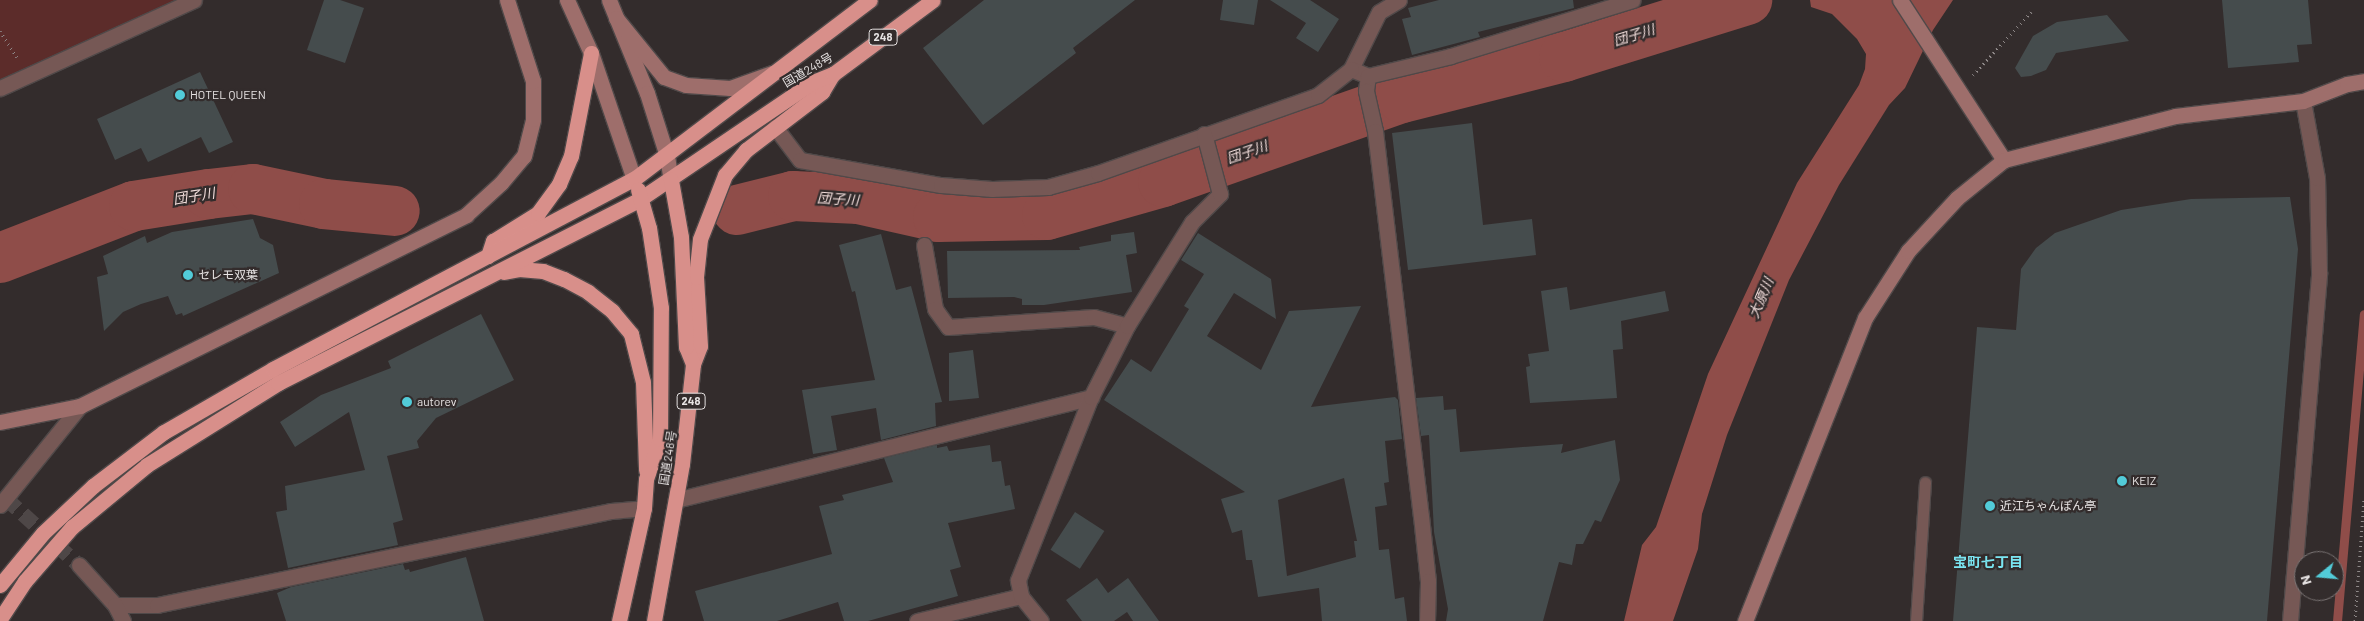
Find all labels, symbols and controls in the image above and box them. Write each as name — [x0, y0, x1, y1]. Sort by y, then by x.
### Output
water label: 団子川 — [1611, 21, 1657, 49]
road number: 248 — [868, 28, 898, 46]
street label: 国道248号 — [780, 50, 836, 90]
place label: HOTEL QUEEN — [190, 88, 266, 102]
marker: HOTEL QUEEN — [174, 89, 186, 101]
water label: 団子川 — [1224, 137, 1270, 167]
water label: 団子川 — [172, 184, 216, 208]
water label: 団子川 — [816, 189, 860, 209]
place label: セレモ双葉 — [198, 268, 258, 282]
marker: セレモ双葉 — [182, 269, 194, 281]
water label: 大原川 — [1745, 275, 1777, 321]
road number: 248 — [676, 392, 706, 410]
place label: autorev — [417, 395, 457, 409]
marker: autorev — [401, 396, 413, 408]
street label: 国道248号 — [657, 430, 679, 486]
place label: KEIZ — [2132, 474, 2156, 488]
marker: KEIZ — [2116, 475, 2128, 487]
place label: 近江ちゃんぽん亭 — [2000, 499, 2096, 513]
marker: 近江ちゃんぽん亭 — [1984, 500, 1996, 512]
north arrow — [2294, 551, 2344, 601]
district label: 宝町七丁目 — [1953, 554, 2023, 570]
text: N — [2296, 573, 2315, 587]

